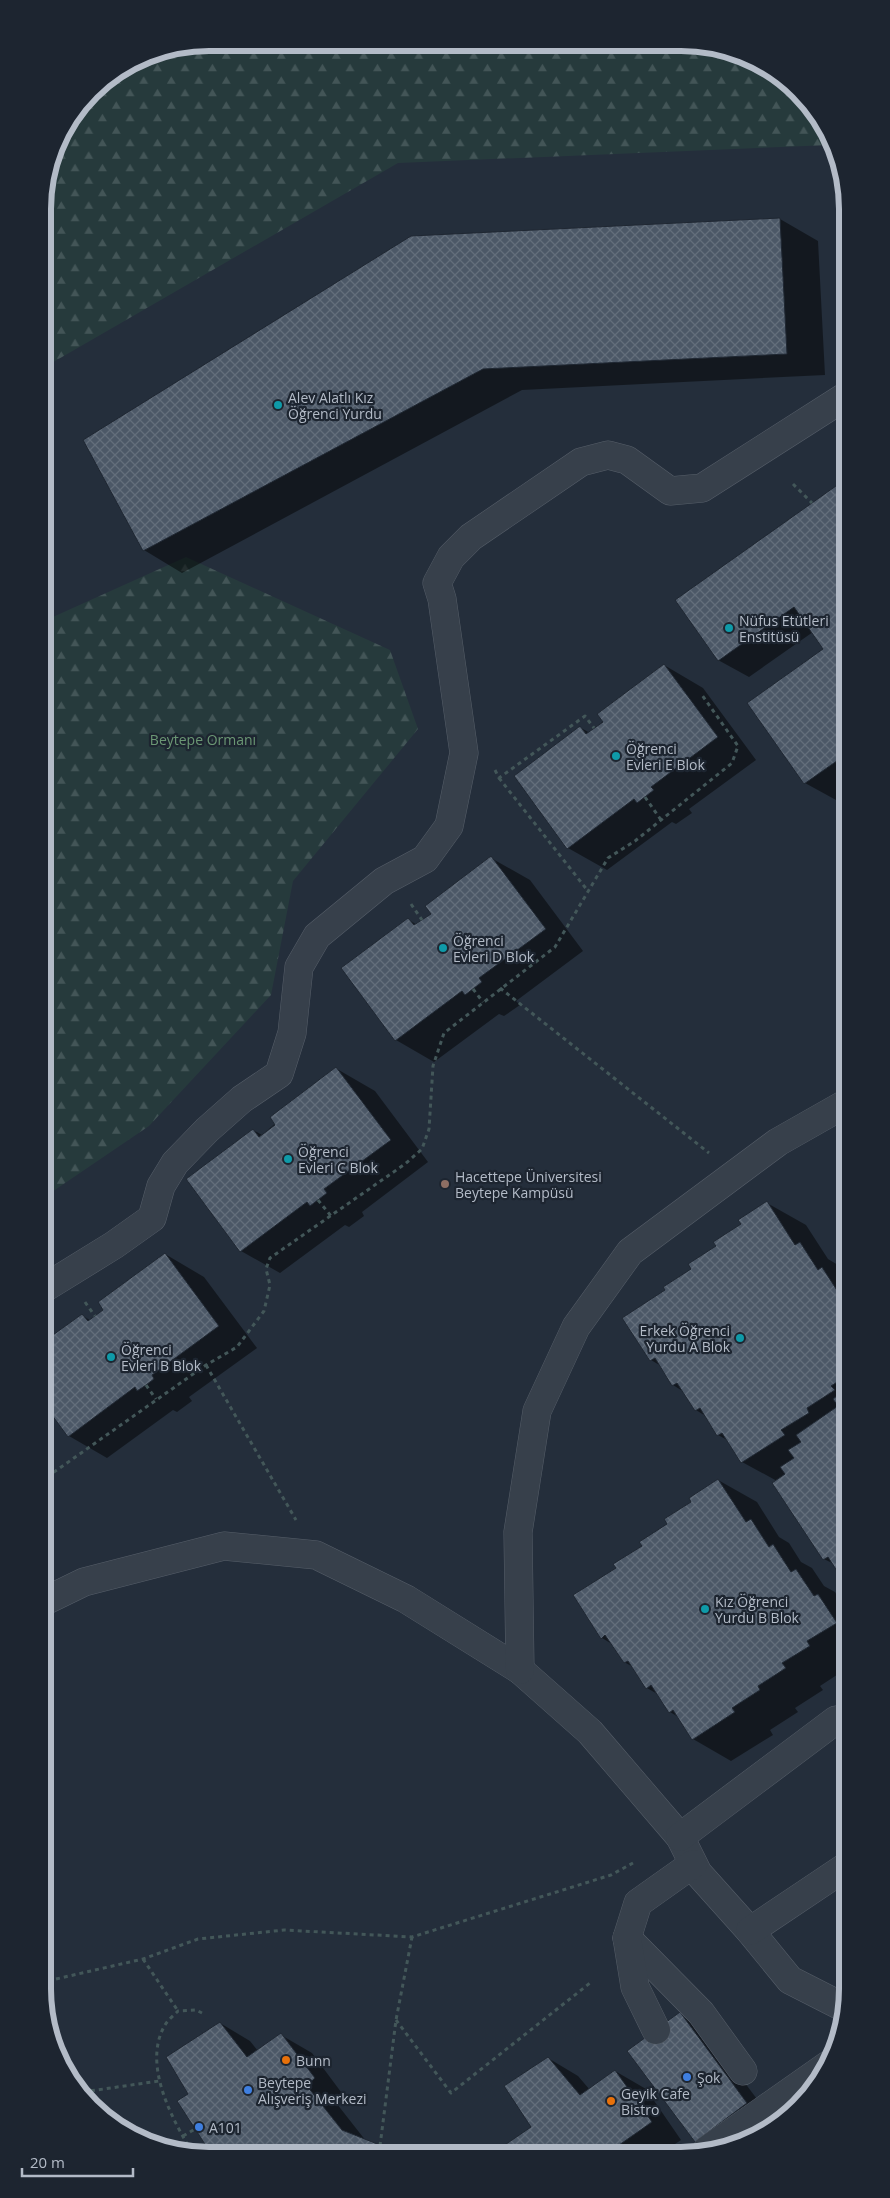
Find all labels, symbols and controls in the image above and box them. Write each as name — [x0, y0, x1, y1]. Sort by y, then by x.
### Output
place label: Alev Alatlı Kız Öğrenci Yurdu — [288, 388, 382, 423]
marker: Alev Alatlı Kız Öğrenci Yurdu — [272, 399, 284, 411]
place label: Nüfus Etütleri Enstitüsü — [739, 611, 829, 646]
marker: Nüfus Etütleri Enstitüsü — [723, 622, 735, 634]
park label: Beytepe Ormanı — [150, 730, 256, 749]
place label: Öğrenci Evleri E Blok — [626, 739, 705, 774]
marker: Öğrenci Evleri E Blok — [610, 750, 622, 762]
place label: Öğrenci Evleri D Blok — [453, 931, 535, 966]
marker: Öğrenci Evleri D Blok — [437, 942, 449, 954]
place label: Öğrenci Evleri C Blok — [298, 1142, 379, 1177]
marker: Öğrenci Evleri C Blok — [282, 1153, 294, 1165]
place label: Hacettepe Üniversitesi Beytepe Kampüsü — [455, 1167, 602, 1202]
marker: Hacettepe Üniversitesi Beytepe Kampüsü — [439, 1178, 451, 1190]
place label: Erkek Öğrenci Yurdu A Blok — [639, 1321, 731, 1356]
marker: Erkek Öğrenci Yurdu A Blok — [734, 1332, 746, 1344]
place label: Öğrenci Evleri B Blok — [121, 1340, 202, 1375]
marker: Öğrenci Evleri B Blok — [105, 1351, 117, 1363]
place label: Kız Öğrenci Yurdu B Blok — [715, 1592, 800, 1627]
marker: Kız Öğrenci Yurdu B Blok — [699, 1603, 711, 1615]
place label: Bunn — [296, 2051, 331, 2070]
marker: Bunn — [280, 2054, 292, 2066]
place label: Şok — [697, 2068, 721, 2087]
marker: Şok — [681, 2071, 693, 2083]
place label: Beytepe Alışveriş Merkezi — [258, 2073, 367, 2108]
marker: Beytepe Alışveriş Merkezi — [242, 2084, 254, 2096]
place label: Geyik Cafe Bistro — [621, 2084, 690, 2119]
marker: Geyik Cafe Bistro — [605, 2095, 617, 2107]
place label: A101 — [209, 2118, 242, 2137]
marker: A101 — [193, 2121, 205, 2133]
scale bar — [22, 2146, 134, 2178]
text: 20 m — [30, 2152, 65, 2172]

